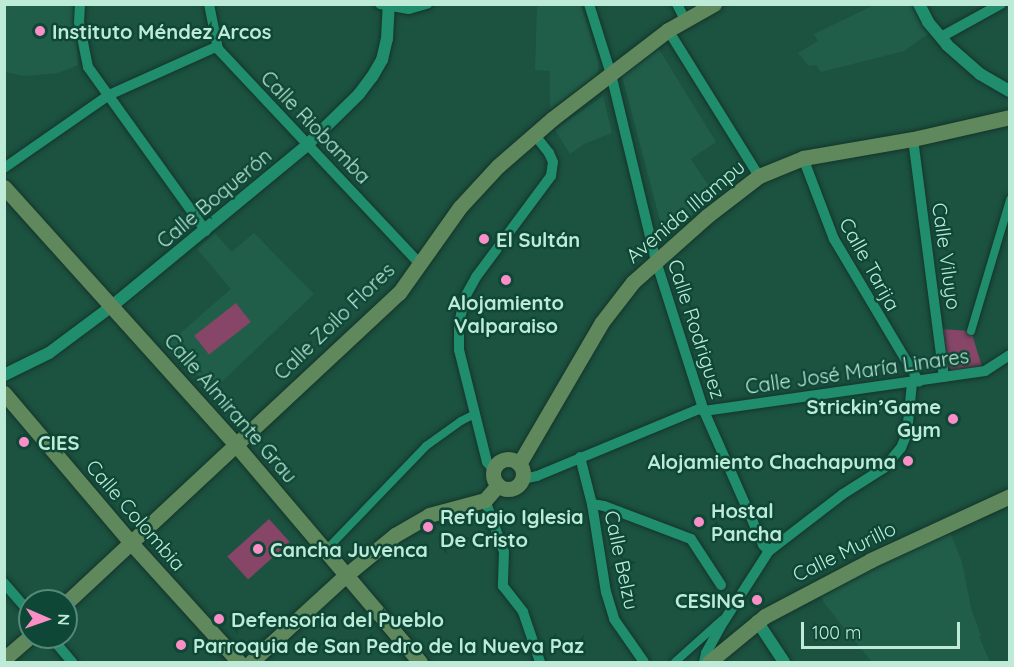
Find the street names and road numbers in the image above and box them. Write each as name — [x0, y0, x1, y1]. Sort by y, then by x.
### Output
street label: Calle Riobamba — [256, 66, 376, 188]
street label: Calle Boquerón — [152, 143, 276, 253]
street label: Avenida Illampu — [621, 154, 749, 268]
street label: Calle Viluyo — [928, 201, 966, 311]
street label: Calle Tarija — [835, 213, 905, 315]
street label: Calle Rodriguez — [663, 256, 731, 402]
street label: Calle Zoilo Flores — [269, 258, 399, 384]
street label: Calle Almirante Grau — [160, 328, 302, 488]
street label: Calle José María Linares — [744, 343, 970, 399]
street label: Calle Colombia — [81, 455, 191, 575]
street label: Calle Belzu — [600, 508, 644, 612]
street label: Calle Murillo — [788, 516, 900, 586]

